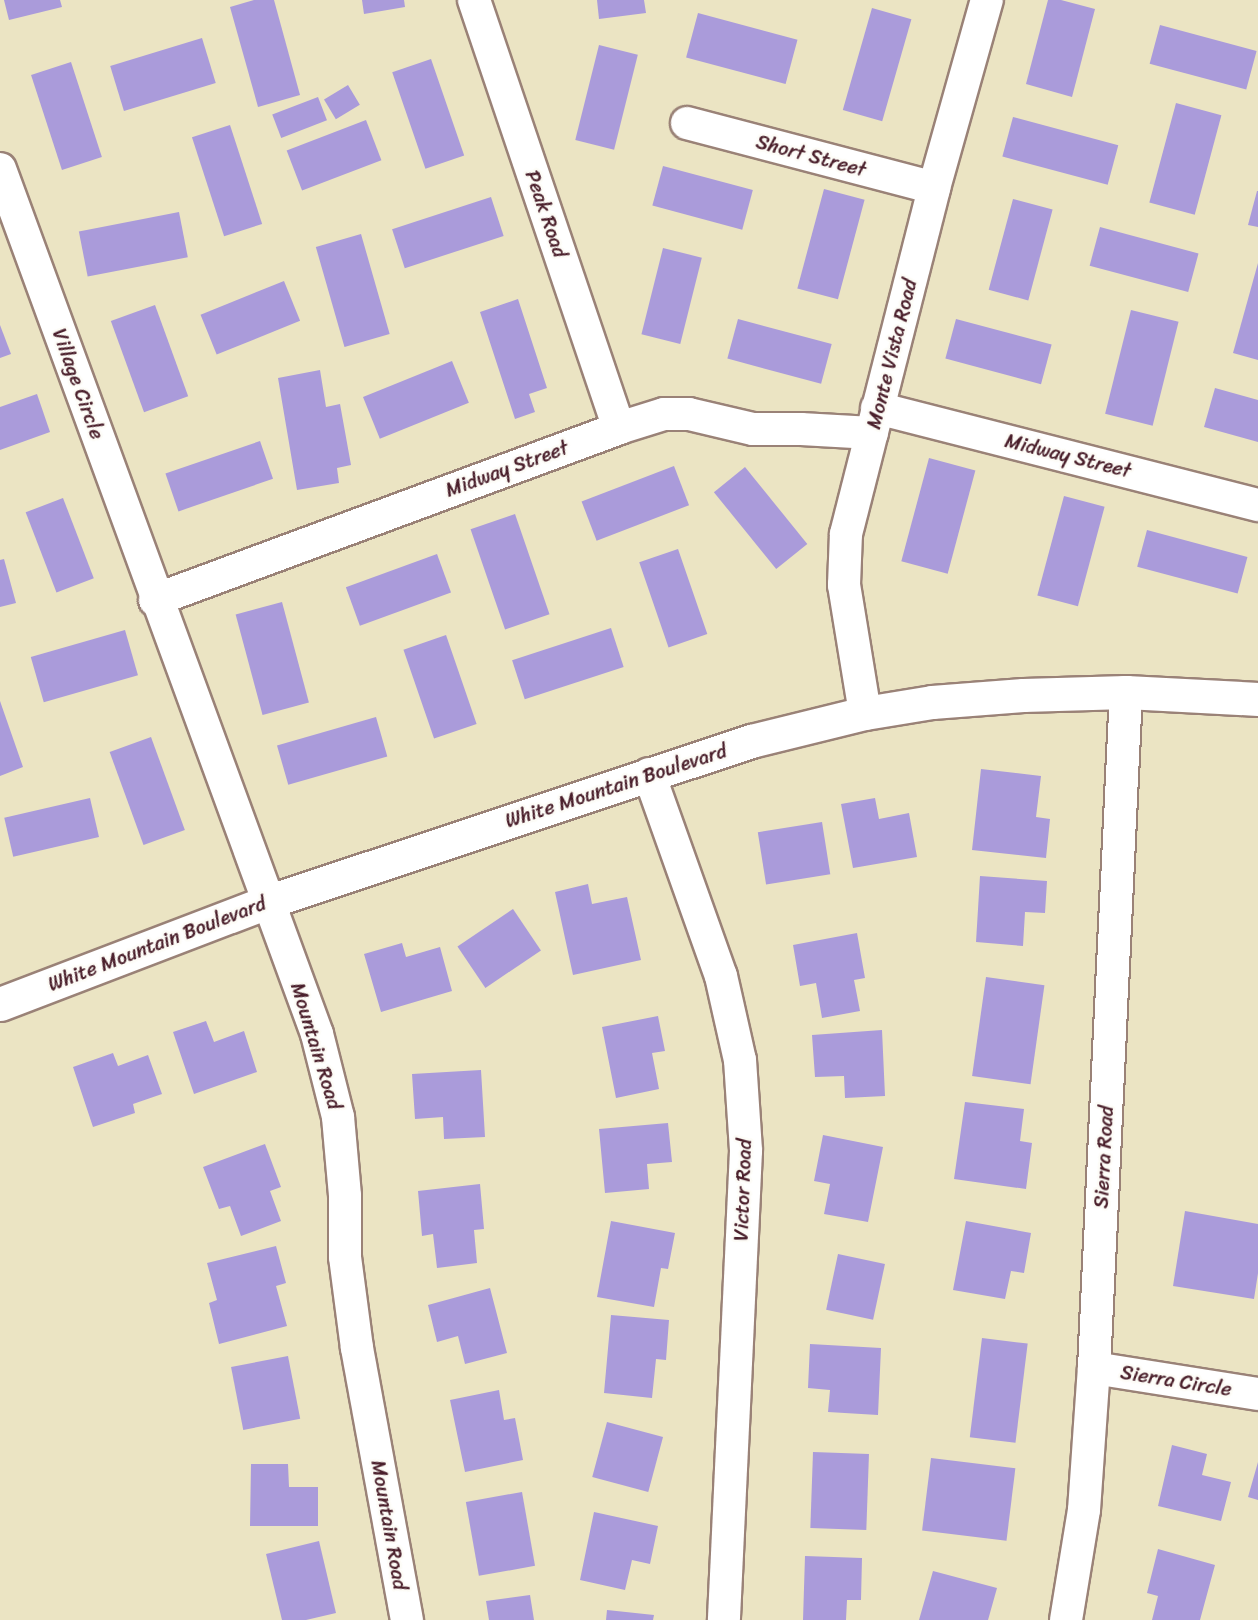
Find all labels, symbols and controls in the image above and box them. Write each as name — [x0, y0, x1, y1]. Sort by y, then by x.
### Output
street label: Short Street — [753, 130, 869, 182]
street label: Peak Road — [520, 167, 572, 261]
street label: Monte Vista Road — [862, 276, 922, 432]
street label: Village Circle — [47, 325, 109, 443]
street label: Midway Street — [1002, 429, 1134, 483]
street label: Midway Street — [442, 436, 572, 502]
street label: White Mountain Boulevard — [502, 739, 730, 833]
street label: White Mountain Boulevard — [45, 891, 269, 997]
street label: Mountain Road — [285, 980, 347, 1112]
street label: Sierra Road — [1089, 1105, 1119, 1209]
street label: Victor Road — [729, 1138, 757, 1242]
street label: Sierra Circle — [1119, 1360, 1233, 1402]
street label: Mountain Road — [366, 1458, 412, 1592]

